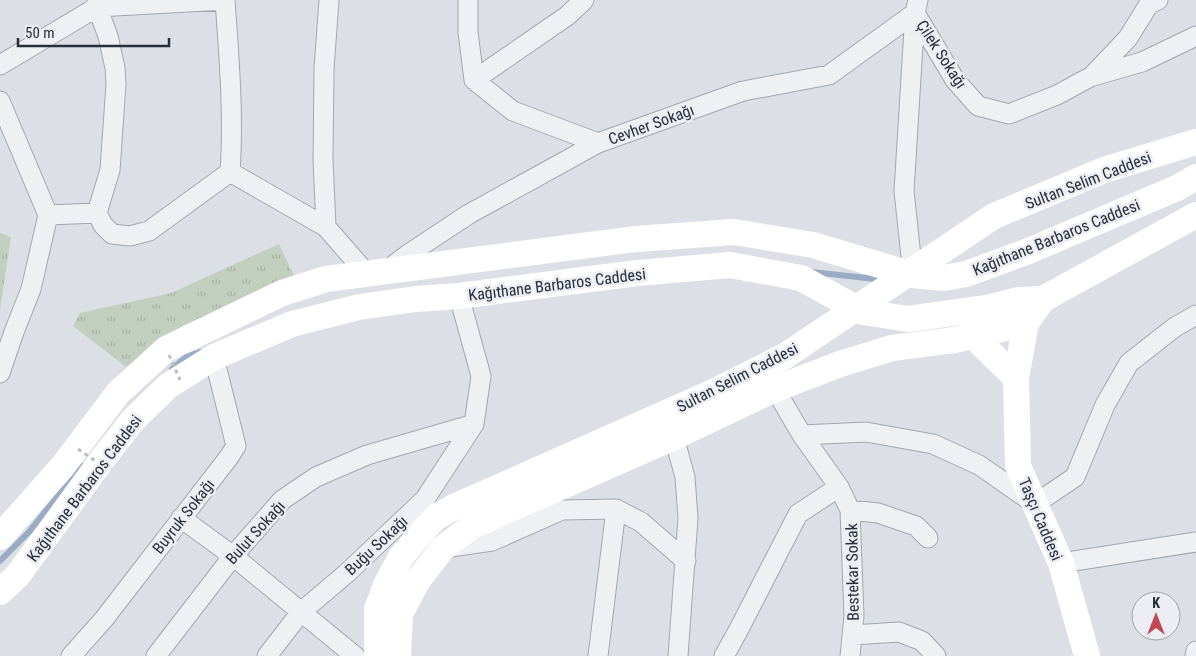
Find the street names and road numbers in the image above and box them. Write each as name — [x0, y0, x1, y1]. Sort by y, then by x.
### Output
street label: Çilek Sokağı — [912, 17, 971, 92]
street label: Cevher Sokağı — [606, 100, 697, 149]
street label: Sultan Selim Caddesi — [1022, 148, 1154, 213]
street label: Kağıthane Barbaros Caddesi — [970, 195, 1143, 280]
street label: Kağıthane Barbaros Caddesi — [467, 264, 647, 305]
street label: Sultan Selim Caddesi — [673, 339, 801, 416]
street label: Kağıthane Barbaros Caddesi — [23, 411, 146, 565]
street label: Buyruk Sokağı — [148, 475, 218, 557]
street label: Taşçı Caddesi — [1015, 475, 1067, 564]
street label: Bulut Sokağı — [222, 497, 289, 568]
street label: Buğu Sokağı — [341, 512, 412, 579]
street label: Bestekar Sokak — [842, 522, 863, 621]

